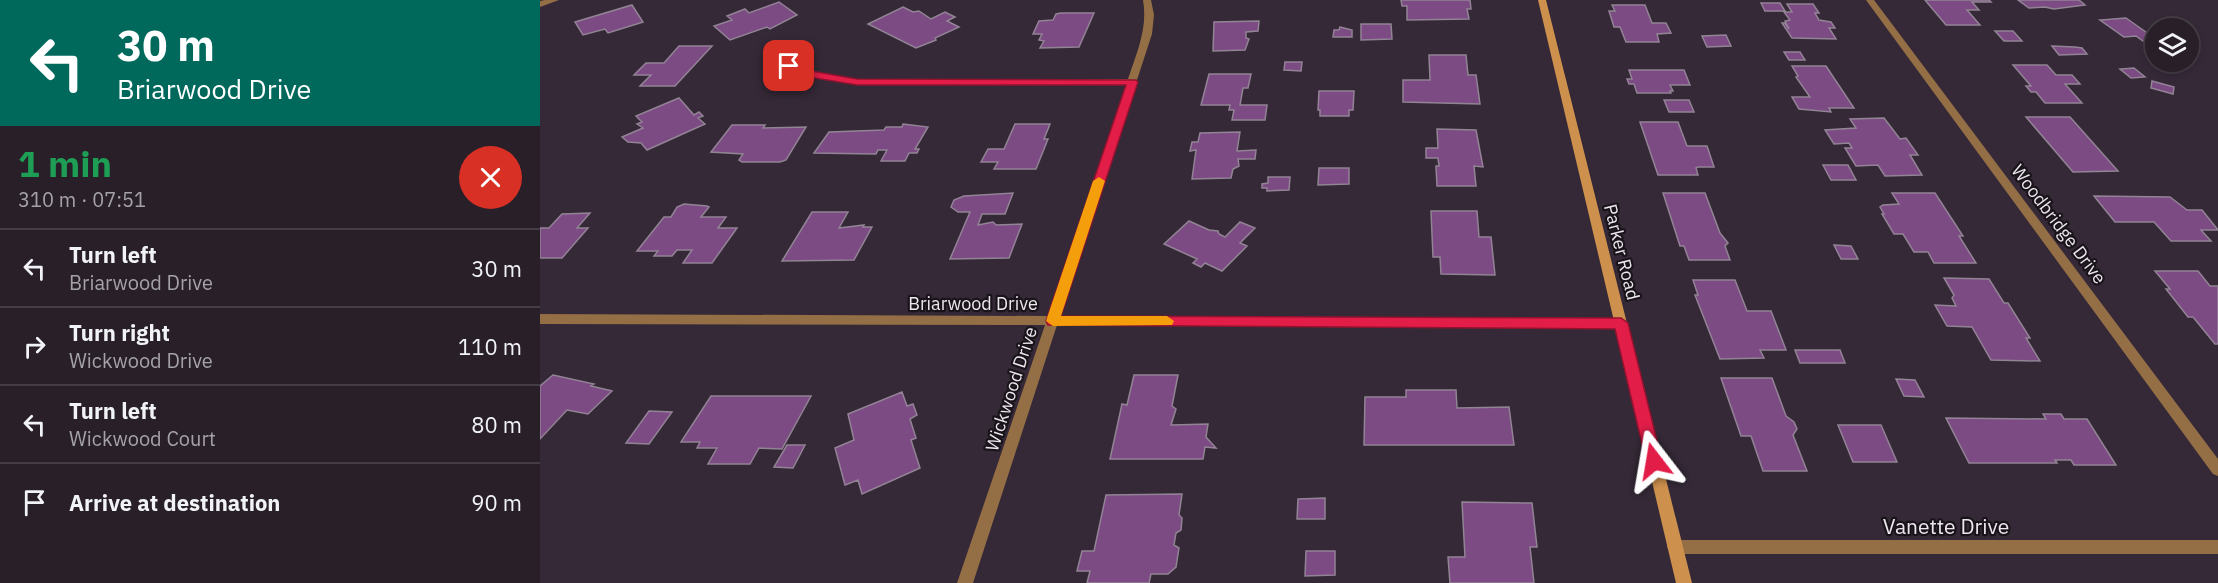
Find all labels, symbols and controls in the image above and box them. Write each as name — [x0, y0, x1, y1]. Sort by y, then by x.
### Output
text: 30 m — [117, 18, 215, 73]
map controls — [2145, 18, 2199, 72]
button: layers — [2145, 18, 2199, 72]
icon: left — [18, 24, 96, 102]
pin — [763, 40, 814, 91]
icon: arrive — [772, 49, 805, 82]
text: Briarwood Drive — [117, 71, 311, 106]
text: 1 min — [18, 140, 112, 187]
button: close — [459, 146, 522, 209]
street label: Woodbridge Drive — [2007, 160, 2111, 288]
text: 310 m · 07:51 — [18, 186, 146, 213]
street label: Parker Road — [1599, 202, 1645, 302]
text: Turn left — [69, 240, 157, 269]
icon: left — [18, 252, 51, 285]
text: 30 m — [471, 254, 522, 283]
text: Briarwood Drive — [69, 269, 213, 296]
street label: Briarwood Drive — [908, 292, 1038, 315]
text: Turn right — [69, 318, 170, 347]
street label: Wickwood Drive — [980, 324, 1042, 454]
icon: right — [18, 330, 51, 363]
text: 110 m — [458, 332, 522, 361]
text: Wickwood Drive — [69, 347, 213, 374]
text: Turn left — [69, 396, 157, 425]
icon: left — [18, 408, 51, 441]
text: 80 m — [471, 410, 522, 439]
text: Wickwood Court — [69, 425, 216, 452]
position arrow — [1622, 429, 1686, 493]
icon: arrive — [18, 486, 51, 519]
text: Arrive at destination — [69, 488, 280, 517]
text: 90 m — [471, 488, 522, 517]
street label: Vanette Drive — [1883, 512, 2009, 540]

